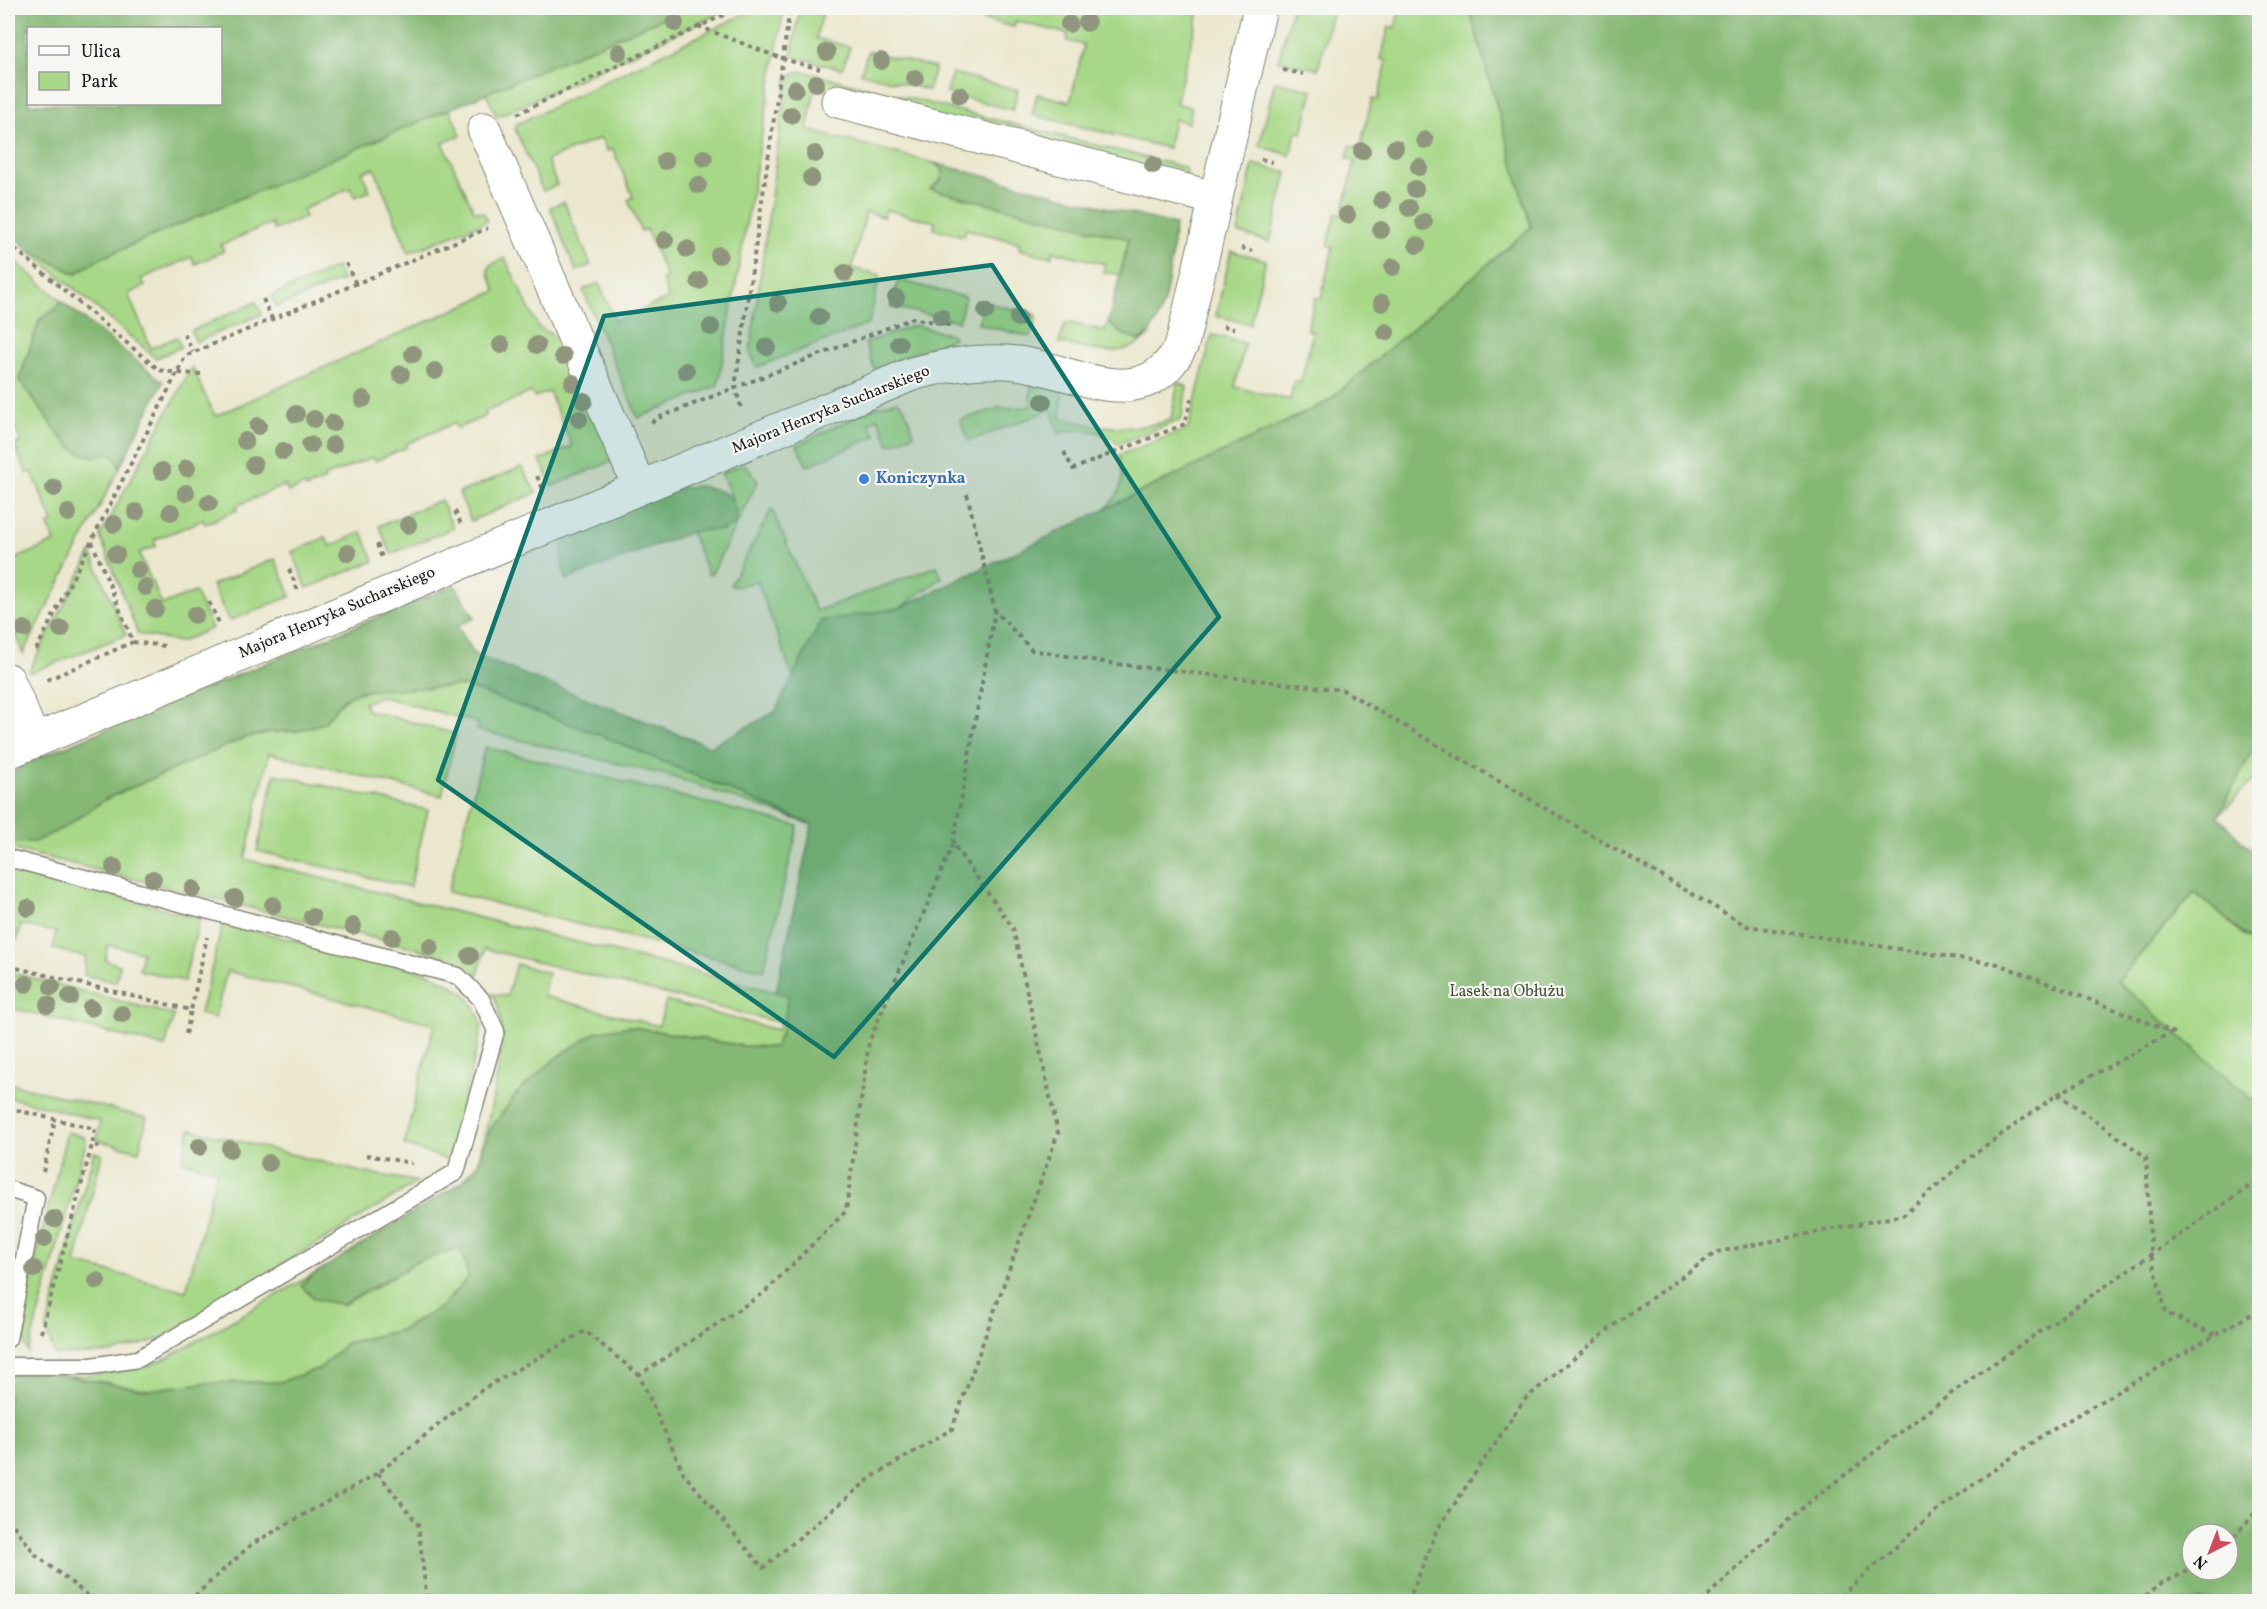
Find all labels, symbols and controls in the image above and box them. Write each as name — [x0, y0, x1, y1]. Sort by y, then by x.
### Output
legend — [27, 27, 222, 105]
text: Ulica — [81, 40, 121, 65]
text: Park — [81, 70, 118, 95]
street label: Majora Henryka Sucharskiego — [729, 360, 933, 460]
place label: Koniczynka — [876, 468, 966, 490]
marker: Koniczynka — [857, 472, 871, 486]
street label: Majora Henryka Sucharskiego — [235, 562, 439, 664]
park label: Lasek na Obłużu — [1449, 981, 1565, 1003]
north arrow — [2180, 1522, 2240, 1582]
text: N — [2189, 1549, 2213, 1574]

